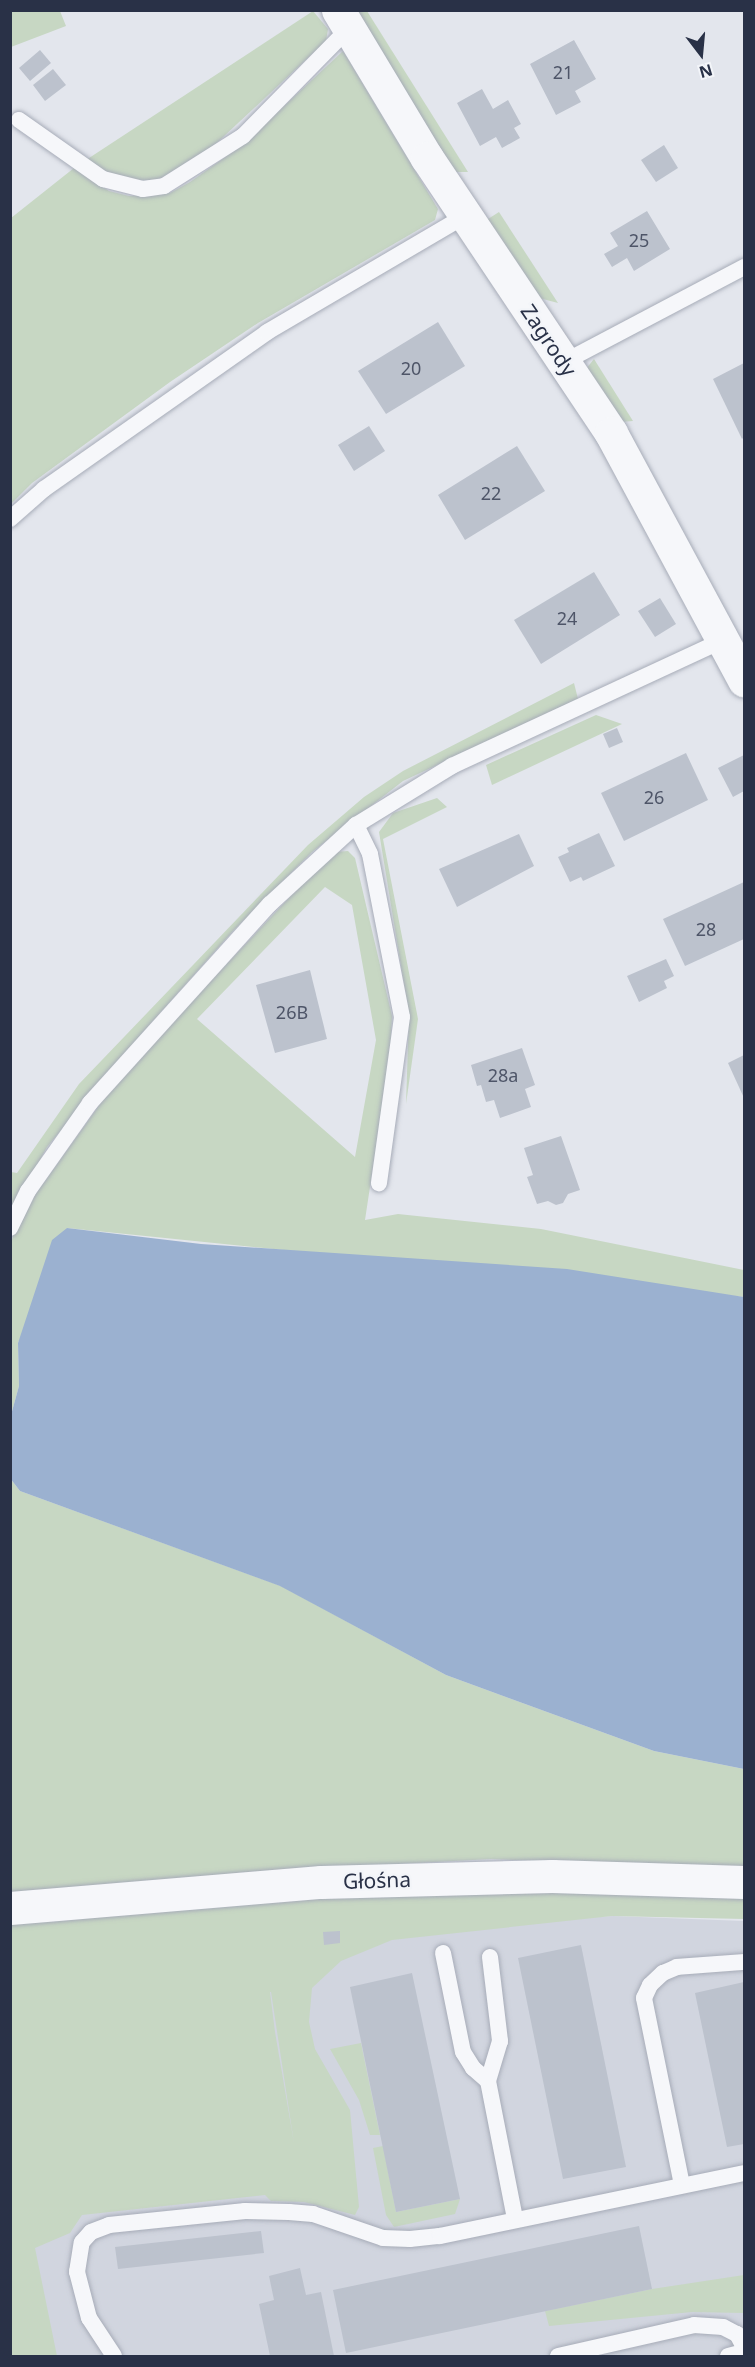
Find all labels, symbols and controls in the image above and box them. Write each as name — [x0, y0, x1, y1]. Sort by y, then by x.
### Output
north arrow — [671, 24, 731, 84]
text: N — [697, 59, 715, 84]
house number: 21 — [553, 61, 573, 83]
house number: 25 — [629, 229, 649, 251]
street label: Zagrody — [516, 299, 582, 381]
house number: 20 — [401, 357, 421, 379]
house number: 22 — [481, 482, 501, 504]
house number: 24 — [557, 607, 577, 629]
house number: 26 — [644, 786, 664, 808]
house number: 28 — [696, 918, 716, 940]
house number: 26B — [276, 1001, 308, 1023]
house number: 28a — [488, 1064, 518, 1086]
street label: Głośna — [342, 1866, 412, 1894]

